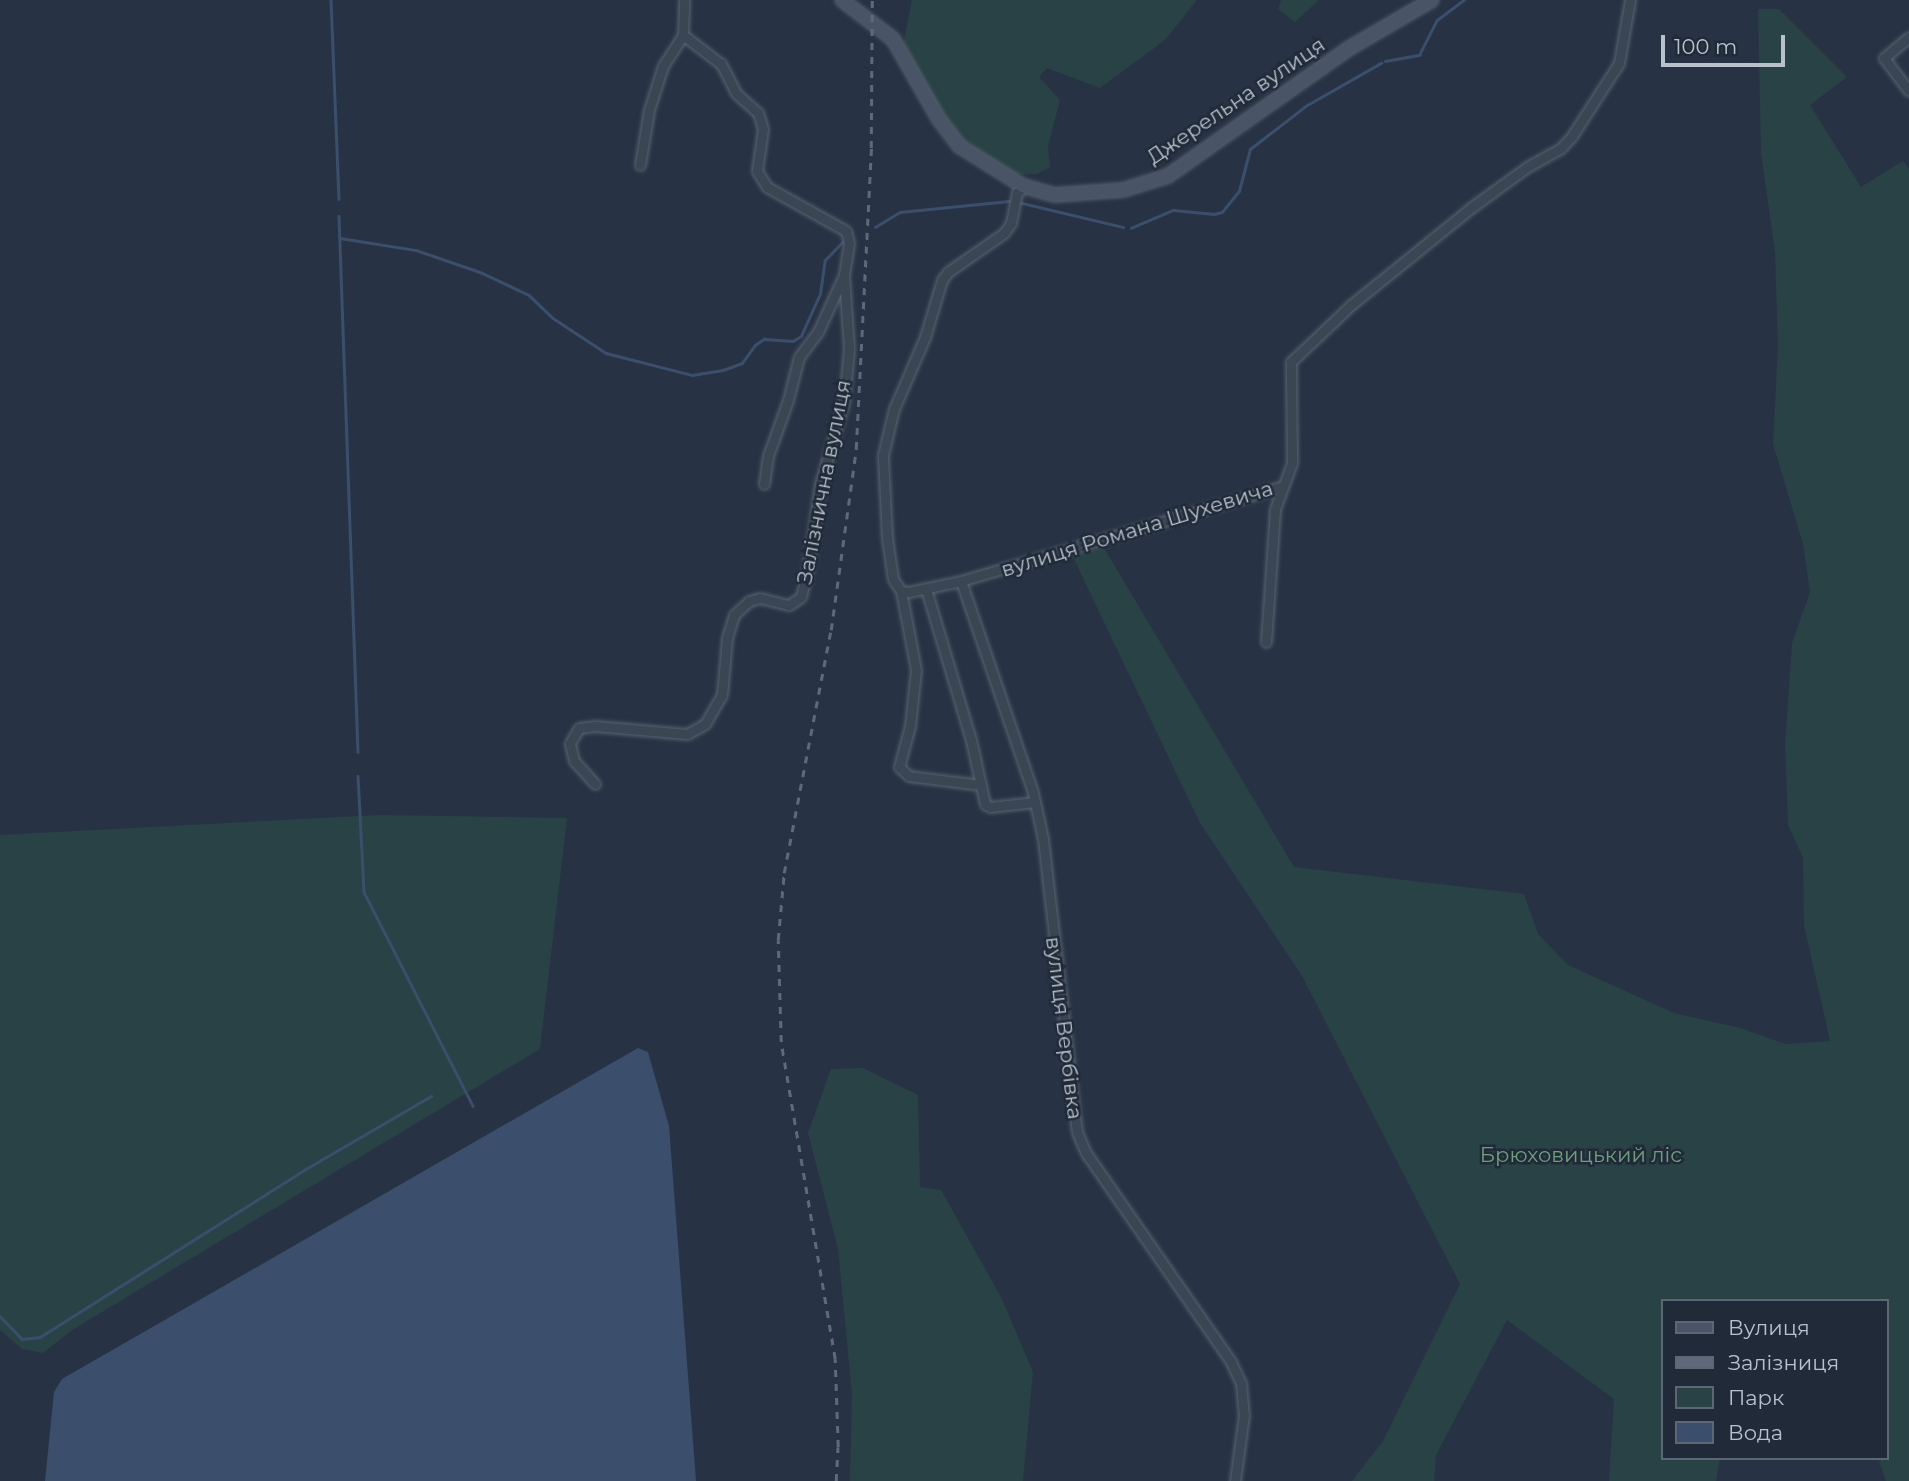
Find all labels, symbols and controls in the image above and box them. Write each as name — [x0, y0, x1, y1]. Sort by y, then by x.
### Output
scale bar — [1664, 21, 1788, 65]
street label: Джерельна вулиця — [1142, 32, 1330, 170]
text: 100 m — [1674, 34, 1737, 59]
street label: Залізнична вулиця — [792, 378, 856, 586]
street label: вулиця Романа Шухевича — [998, 476, 1276, 582]
street label: вулиця Вербівка — [1040, 935, 1088, 1121]
park label: Брюховицький ліс — [1480, 1142, 1682, 1168]
legend — [1660, 1299, 1888, 1460]
text: Вулиця — [1728, 1315, 1810, 1340]
text: Залізниця — [1728, 1350, 1839, 1375]
text: Парк — [1728, 1385, 1784, 1410]
text: Вода — [1728, 1420, 1783, 1445]

